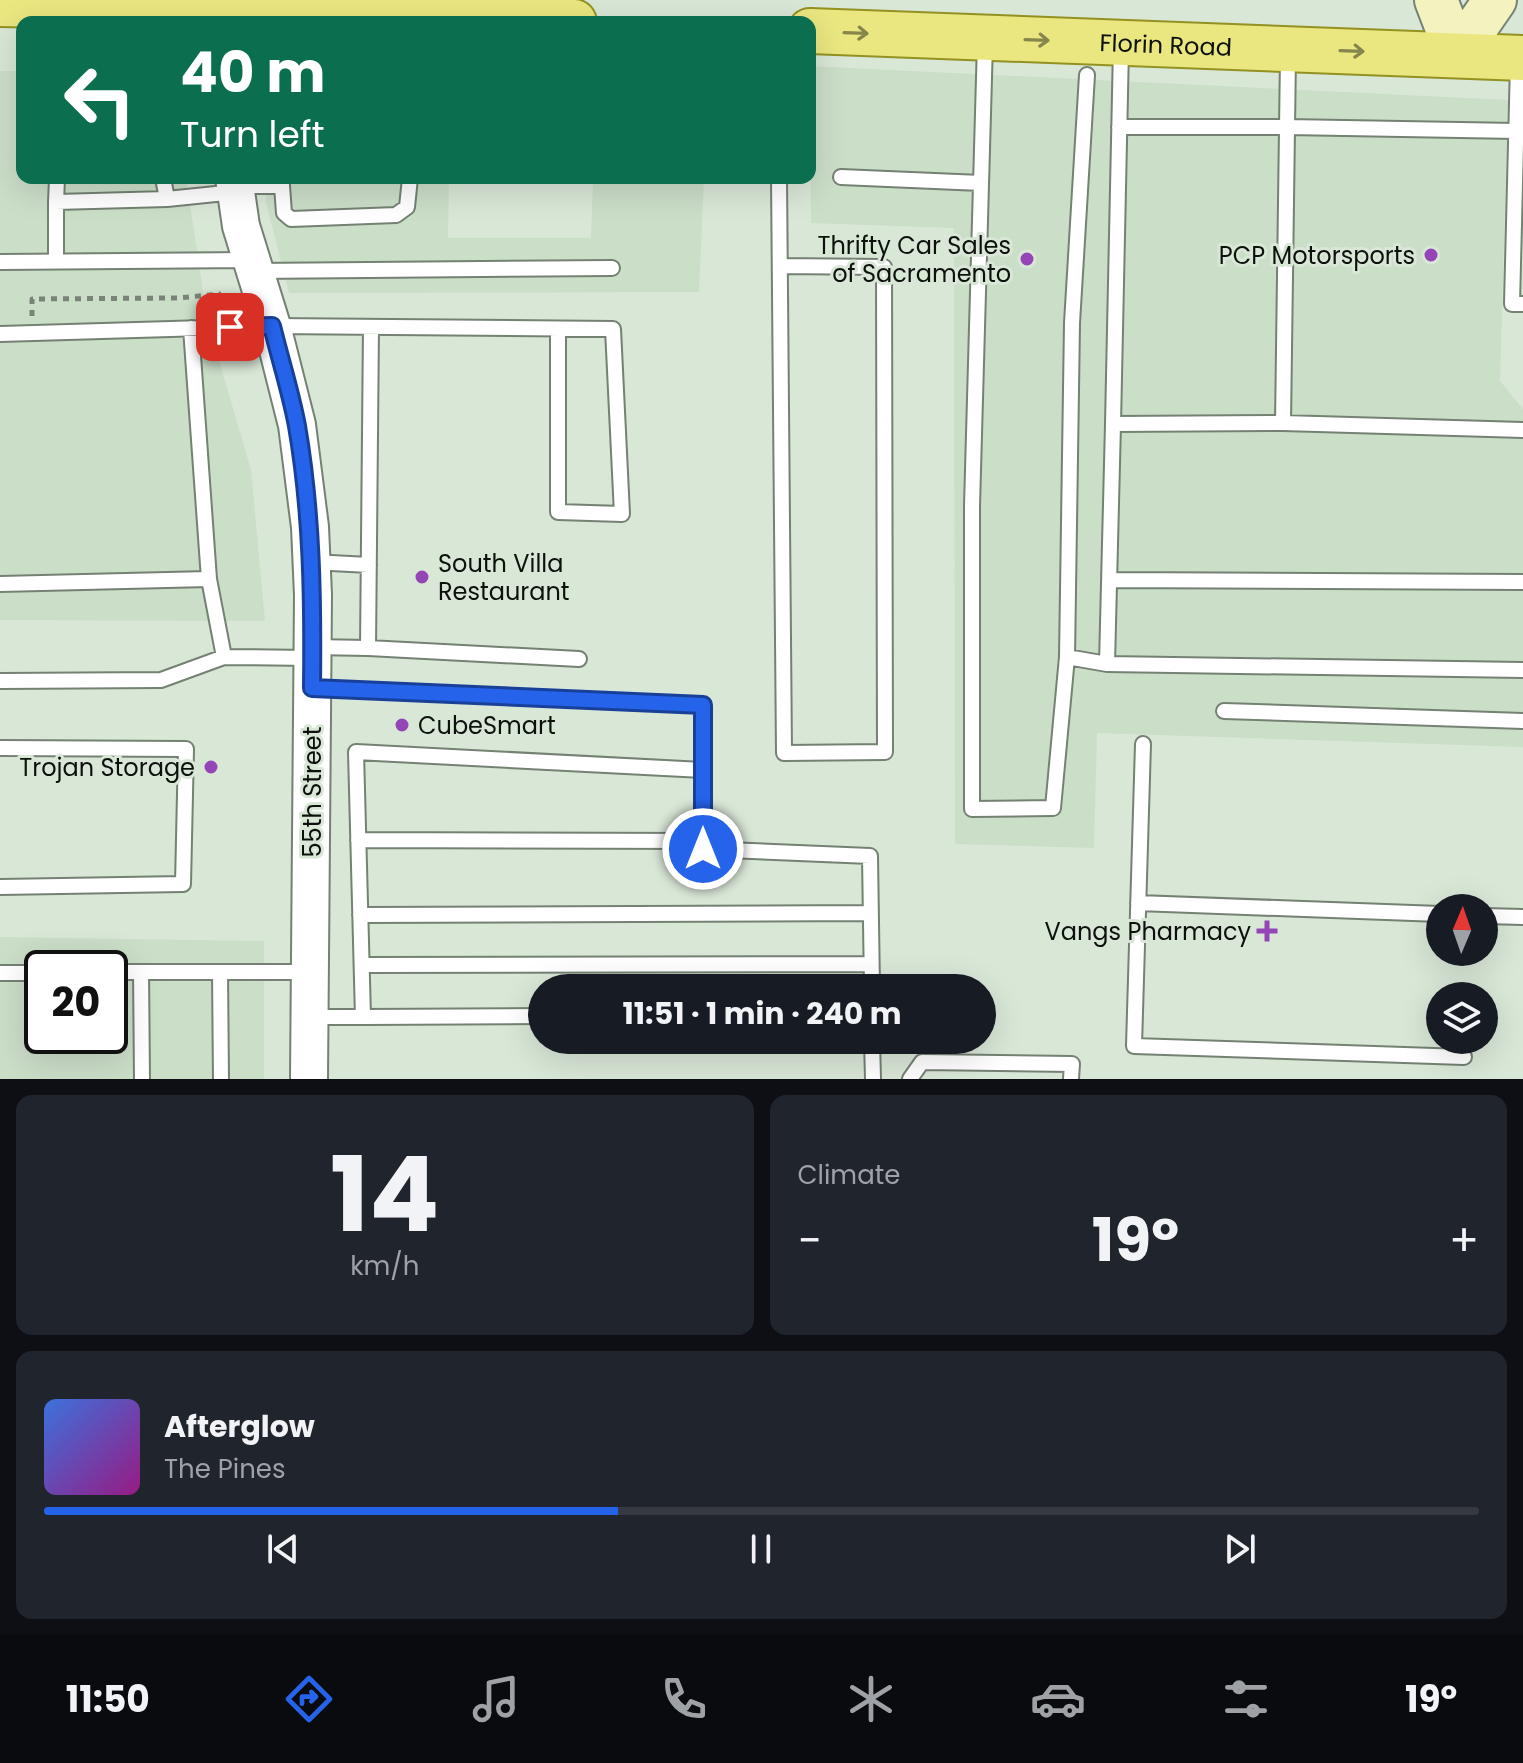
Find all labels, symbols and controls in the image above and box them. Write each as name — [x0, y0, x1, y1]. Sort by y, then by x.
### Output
one-way arrow — [842, 25, 869, 40]
street label: Florin Road — [1099, 25, 1233, 63]
one-way arrow — [1023, 32, 1050, 47]
text: 40 m — [180, 33, 326, 112]
one-way arrow — [1338, 44, 1365, 59]
icon: left — [48, 48, 152, 152]
text: Turn left — [180, 109, 325, 160]
place label: Thrifty Car Sales of Sacramento — [818, 229, 1011, 290]
place label: PCP Motorsports — [1219, 239, 1415, 272]
marker: PCP Motorsports — [1422, 246, 1440, 264]
marker: Thrifty Car Sales of Sacramento — [1018, 250, 1036, 268]
pin — [196, 293, 264, 361]
icon: arrive — [208, 305, 252, 349]
place label: South Villa Restaurant — [438, 547, 570, 608]
marker: South Villa Restaurant — [413, 568, 431, 586]
place label: CubeSmart — [418, 709, 556, 742]
marker: CubeSmart — [393, 716, 411, 734]
street label: 55th Street — [296, 727, 329, 857]
place label: Trojan Storage — [19, 751, 195, 784]
marker: Trojan Storage — [202, 758, 220, 776]
position arrow — [661, 807, 745, 891]
north arrow — [1426, 894, 1498, 966]
map controls — [1426, 894, 1498, 1054]
place label: Vangs Pharmacy — [1045, 915, 1251, 948]
marker: Vangs Pharmacy — [1258, 922, 1276, 940]
speed limit sign: 20 — [24, 950, 128, 1054]
button: layers — [1426, 982, 1498, 1054]
text: 11:51 · 1 min · 240 m — [623, 992, 901, 1035]
text: 14 — [330, 1122, 440, 1267]
text: Climate — [798, 1157, 900, 1193]
text: 19° — [1092, 1198, 1179, 1282]
text: − — [798, 1210, 822, 1271]
text: + — [1449, 1210, 1479, 1271]
text: km/h — [350, 1248, 419, 1284]
text: Afterglow — [164, 1405, 315, 1448]
text: The Pines — [164, 1451, 286, 1487]
icon: previous — [261, 1527, 305, 1571]
icon: pause — [739, 1527, 783, 1571]
icon: next — [1218, 1527, 1262, 1571]
icon: directions — [281, 1671, 337, 1727]
icon: music — [468, 1671, 524, 1727]
icon: phone — [656, 1671, 712, 1727]
icon: climate — [843, 1671, 899, 1727]
icon: car — [1030, 1671, 1086, 1727]
icon: filters — [1218, 1671, 1274, 1727]
text: 11:50 — [66, 1674, 150, 1725]
text: 19° — [1405, 1674, 1457, 1725]

